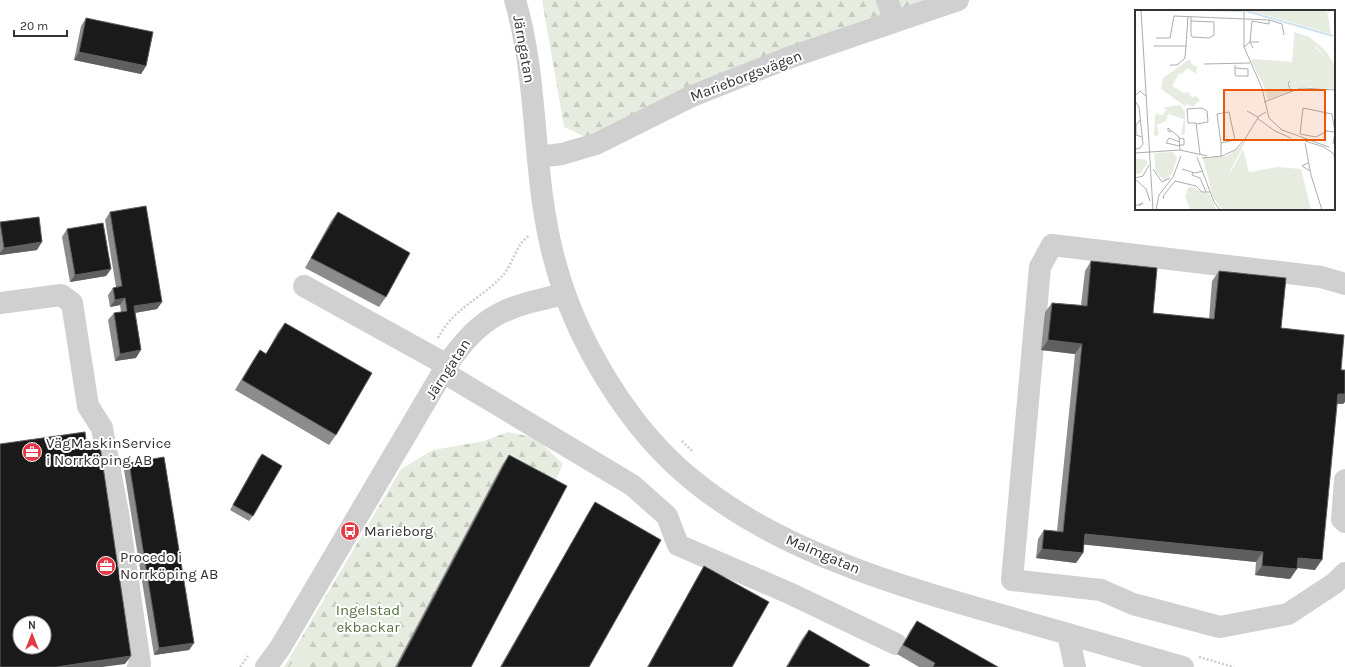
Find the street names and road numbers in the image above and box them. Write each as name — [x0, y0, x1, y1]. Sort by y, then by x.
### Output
street label: Järngatan — [509, 14, 539, 84]
street label: Marieborgsvägen — [688, 46, 804, 106]
street label: Järngatan — [422, 335, 474, 403]
street label: Malmgatan — [783, 530, 863, 578]

